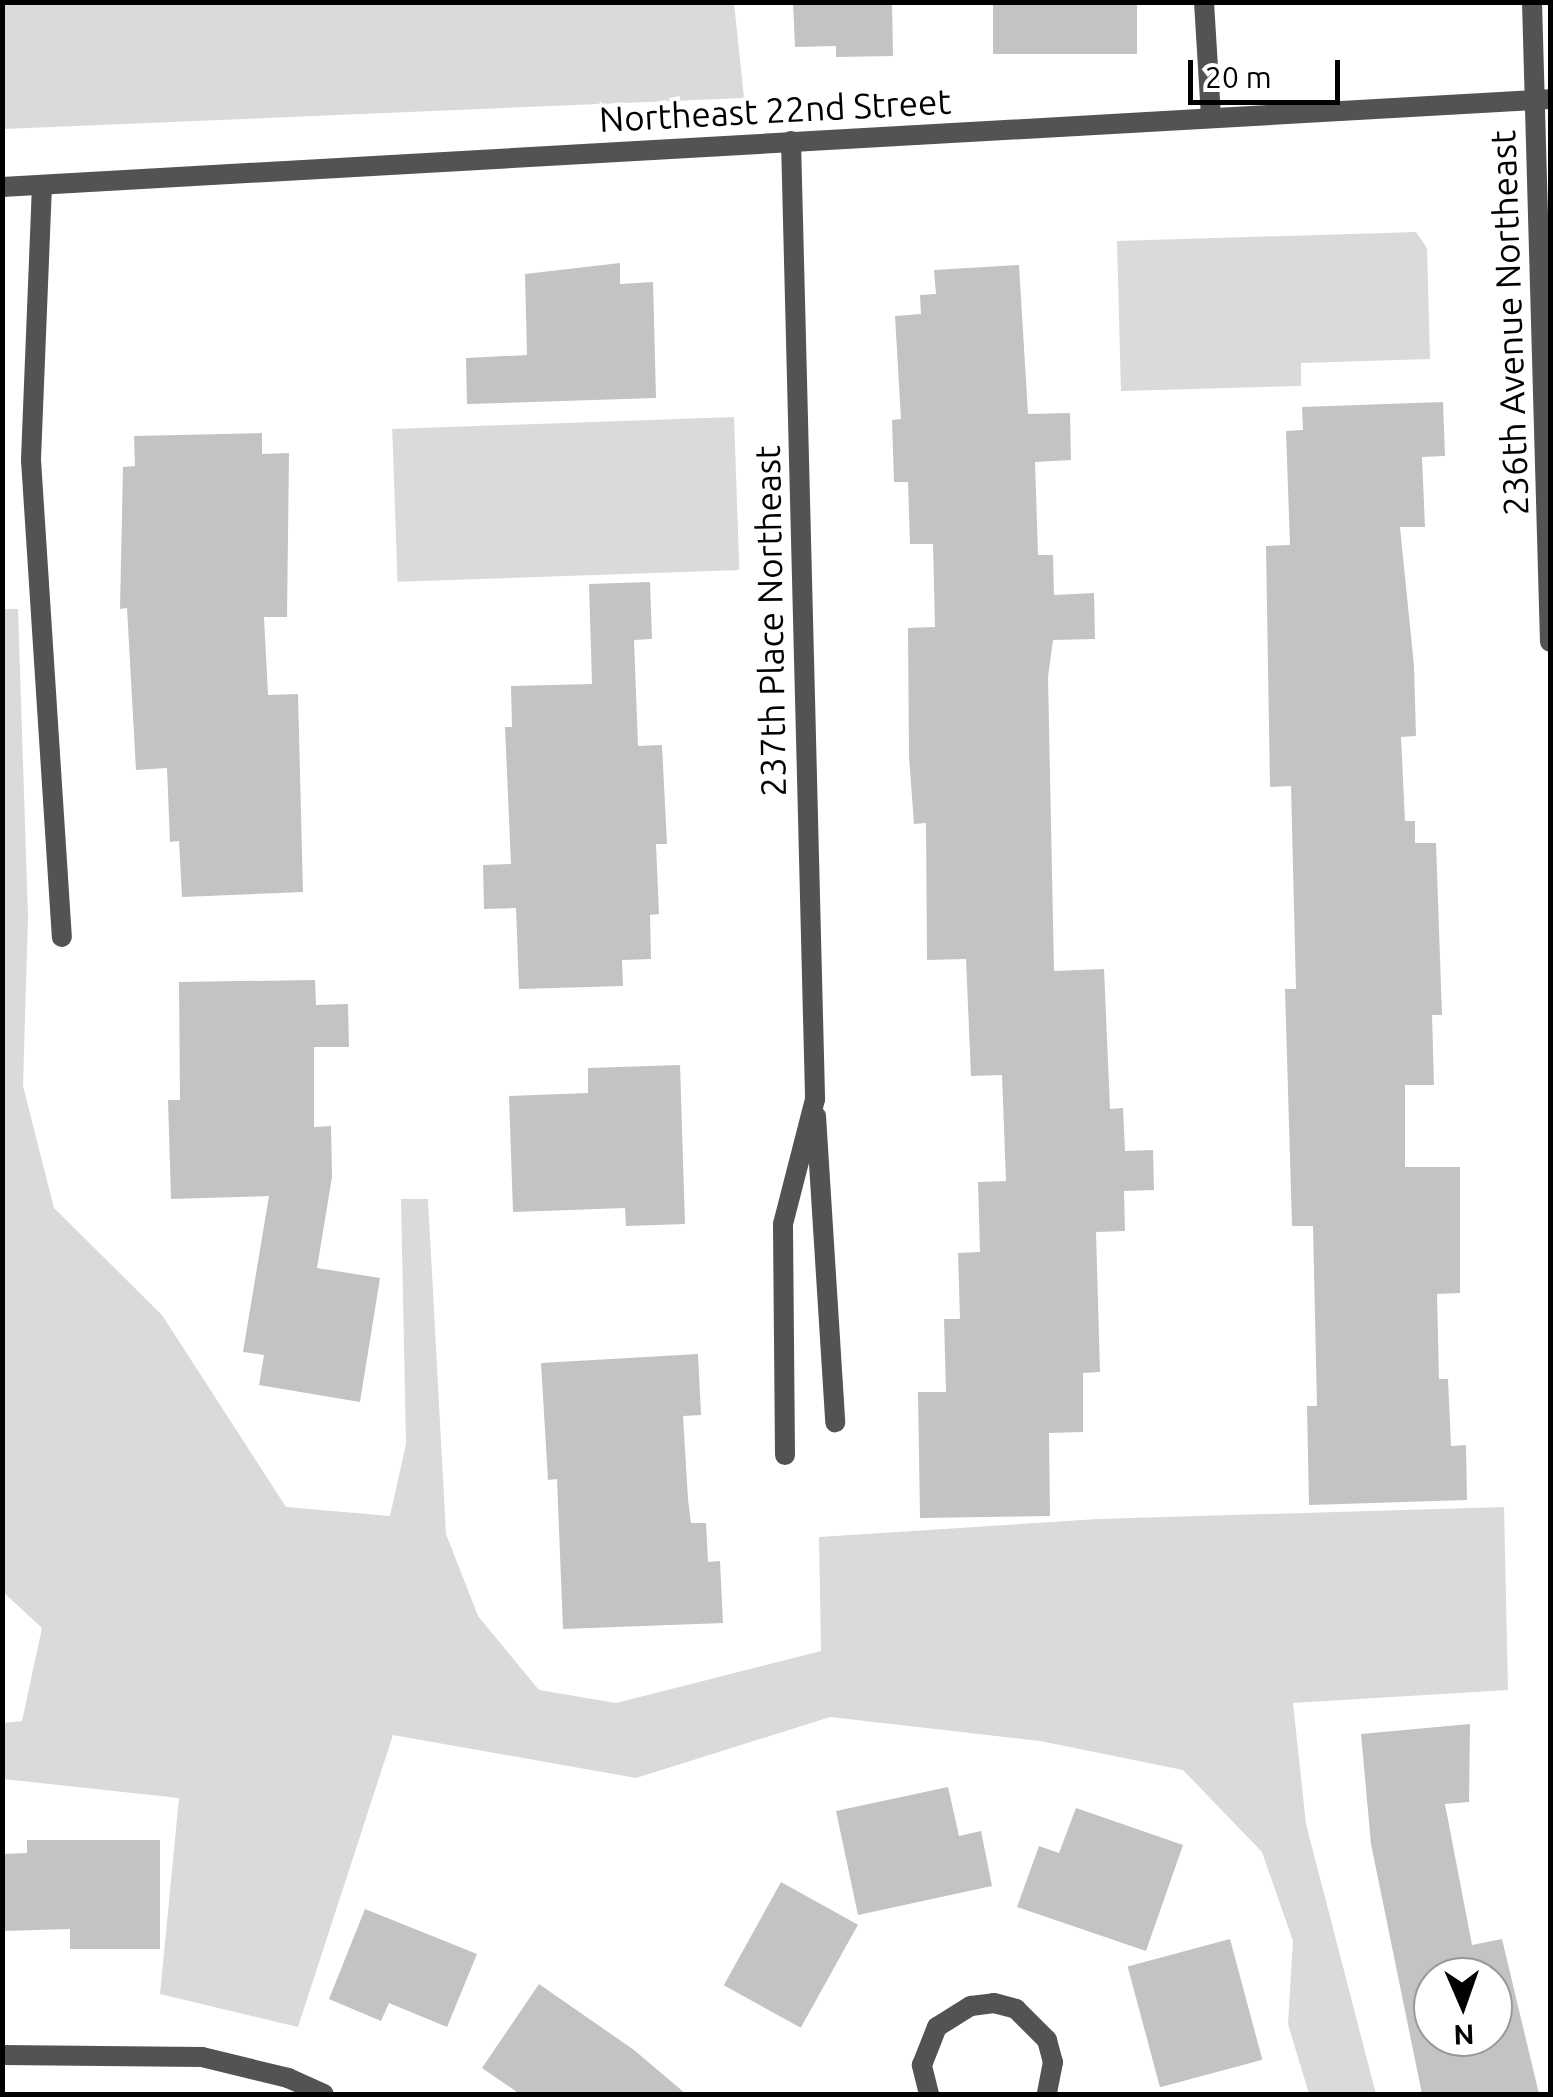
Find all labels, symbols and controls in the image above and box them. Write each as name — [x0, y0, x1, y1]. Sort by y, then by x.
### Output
scale bar — [1193, 40, 1346, 102]
text: 20 m — [1205, 60, 1272, 94]
street label: Northeast 22nd Street — [598, 80, 952, 140]
street label: 236th Avenue Northeast — [1481, 130, 1537, 516]
street label: 237th Place Northeast — [746, 445, 794, 797]
north arrow — [1413, 1957, 1513, 2057]
text: N — [1453, 2020, 1475, 2051]

